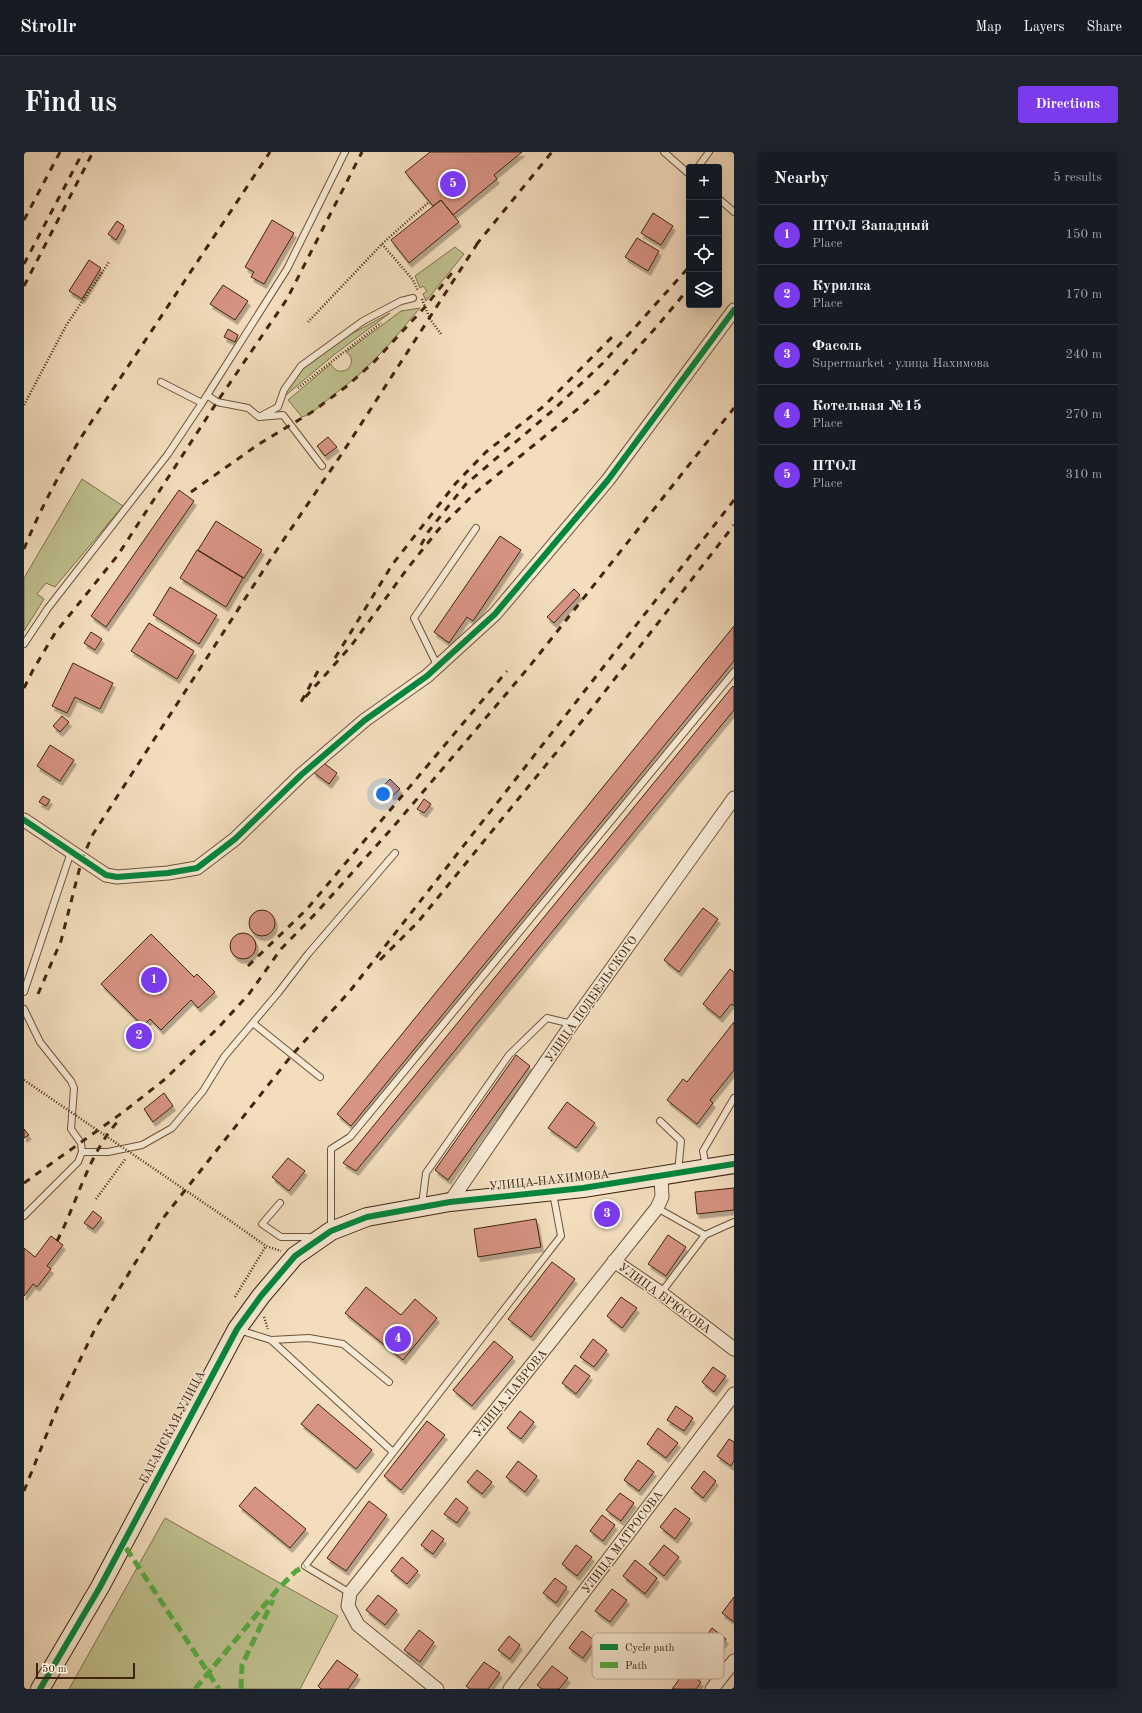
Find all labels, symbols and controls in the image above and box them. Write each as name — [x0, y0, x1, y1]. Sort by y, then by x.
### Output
text: Strollr — [20, 18, 76, 37]
text: Map — [976, 20, 1002, 34]
text: Layers — [1024, 20, 1065, 34]
text: Share — [1087, 20, 1122, 34]
button: Directions — [1018, 86, 1118, 123]
text: Find us — [24, 90, 117, 118]
map controls — [686, 164, 722, 308]
button: + — [686, 164, 722, 200]
pin: 5 — [440, 169, 466, 199]
text: Nearby — [774, 170, 829, 187]
text: 5 results — [1053, 171, 1102, 184]
button: − — [686, 200, 722, 236]
text: ПТОЛ Западный — [812, 219, 929, 234]
text: 1 — [783, 228, 791, 241]
text: 150 m — [1065, 228, 1102, 241]
button: locate — [686, 236, 722, 272]
text: Place — [812, 237, 842, 250]
button: layers — [686, 272, 722, 308]
text: Курилка — [812, 279, 871, 294]
text: 2 — [783, 288, 791, 301]
text: 170 m — [1065, 288, 1102, 301]
text: Place — [812, 297, 842, 310]
text: Фасоль — [812, 339, 862, 354]
text: 3 — [783, 348, 791, 361]
text: 240 m — [1065, 348, 1102, 361]
text: Supermarket · улица Нахимова — [812, 357, 989, 370]
text: Котельная №15 — [812, 399, 922, 414]
text: 4 — [783, 408, 791, 421]
text: 270 m — [1065, 408, 1102, 421]
text: Place — [812, 417, 842, 430]
text: ПТОЛ — [812, 459, 857, 474]
text: 5 — [783, 468, 791, 481]
text: 310 m — [1065, 468, 1102, 481]
text: Place — [812, 477, 842, 490]
your location — [373, 784, 393, 804]
street label: УЛИЦА ПОДБЕЛЬСКОГО — [544, 934, 640, 1065]
pin: 1 — [141, 965, 167, 995]
pin: 2 — [126, 1021, 152, 1051]
street label: УЛИЦА НАХИМОВА — [488, 1169, 610, 1193]
pin: 3 — [594, 1199, 620, 1229]
street label: УЛИЦА БРЮСОВА — [616, 1261, 713, 1336]
pin: 4 — [385, 1324, 411, 1354]
street label: УЛИЦА ЛАВРОВА — [472, 1347, 550, 1440]
street label: БАГАНСКАЯ УЛИЦА — [138, 1369, 208, 1486]
street label: УЛИЦА МАТРОСОВА — [580, 1489, 665, 1596]
legend — [592, 1633, 724, 1679]
text: Cycle path — [625, 1643, 675, 1654]
scale bar — [36, 1661, 135, 1680]
text: Path — [625, 1661, 647, 1672]
text: 50 m — [42, 1664, 67, 1675]

